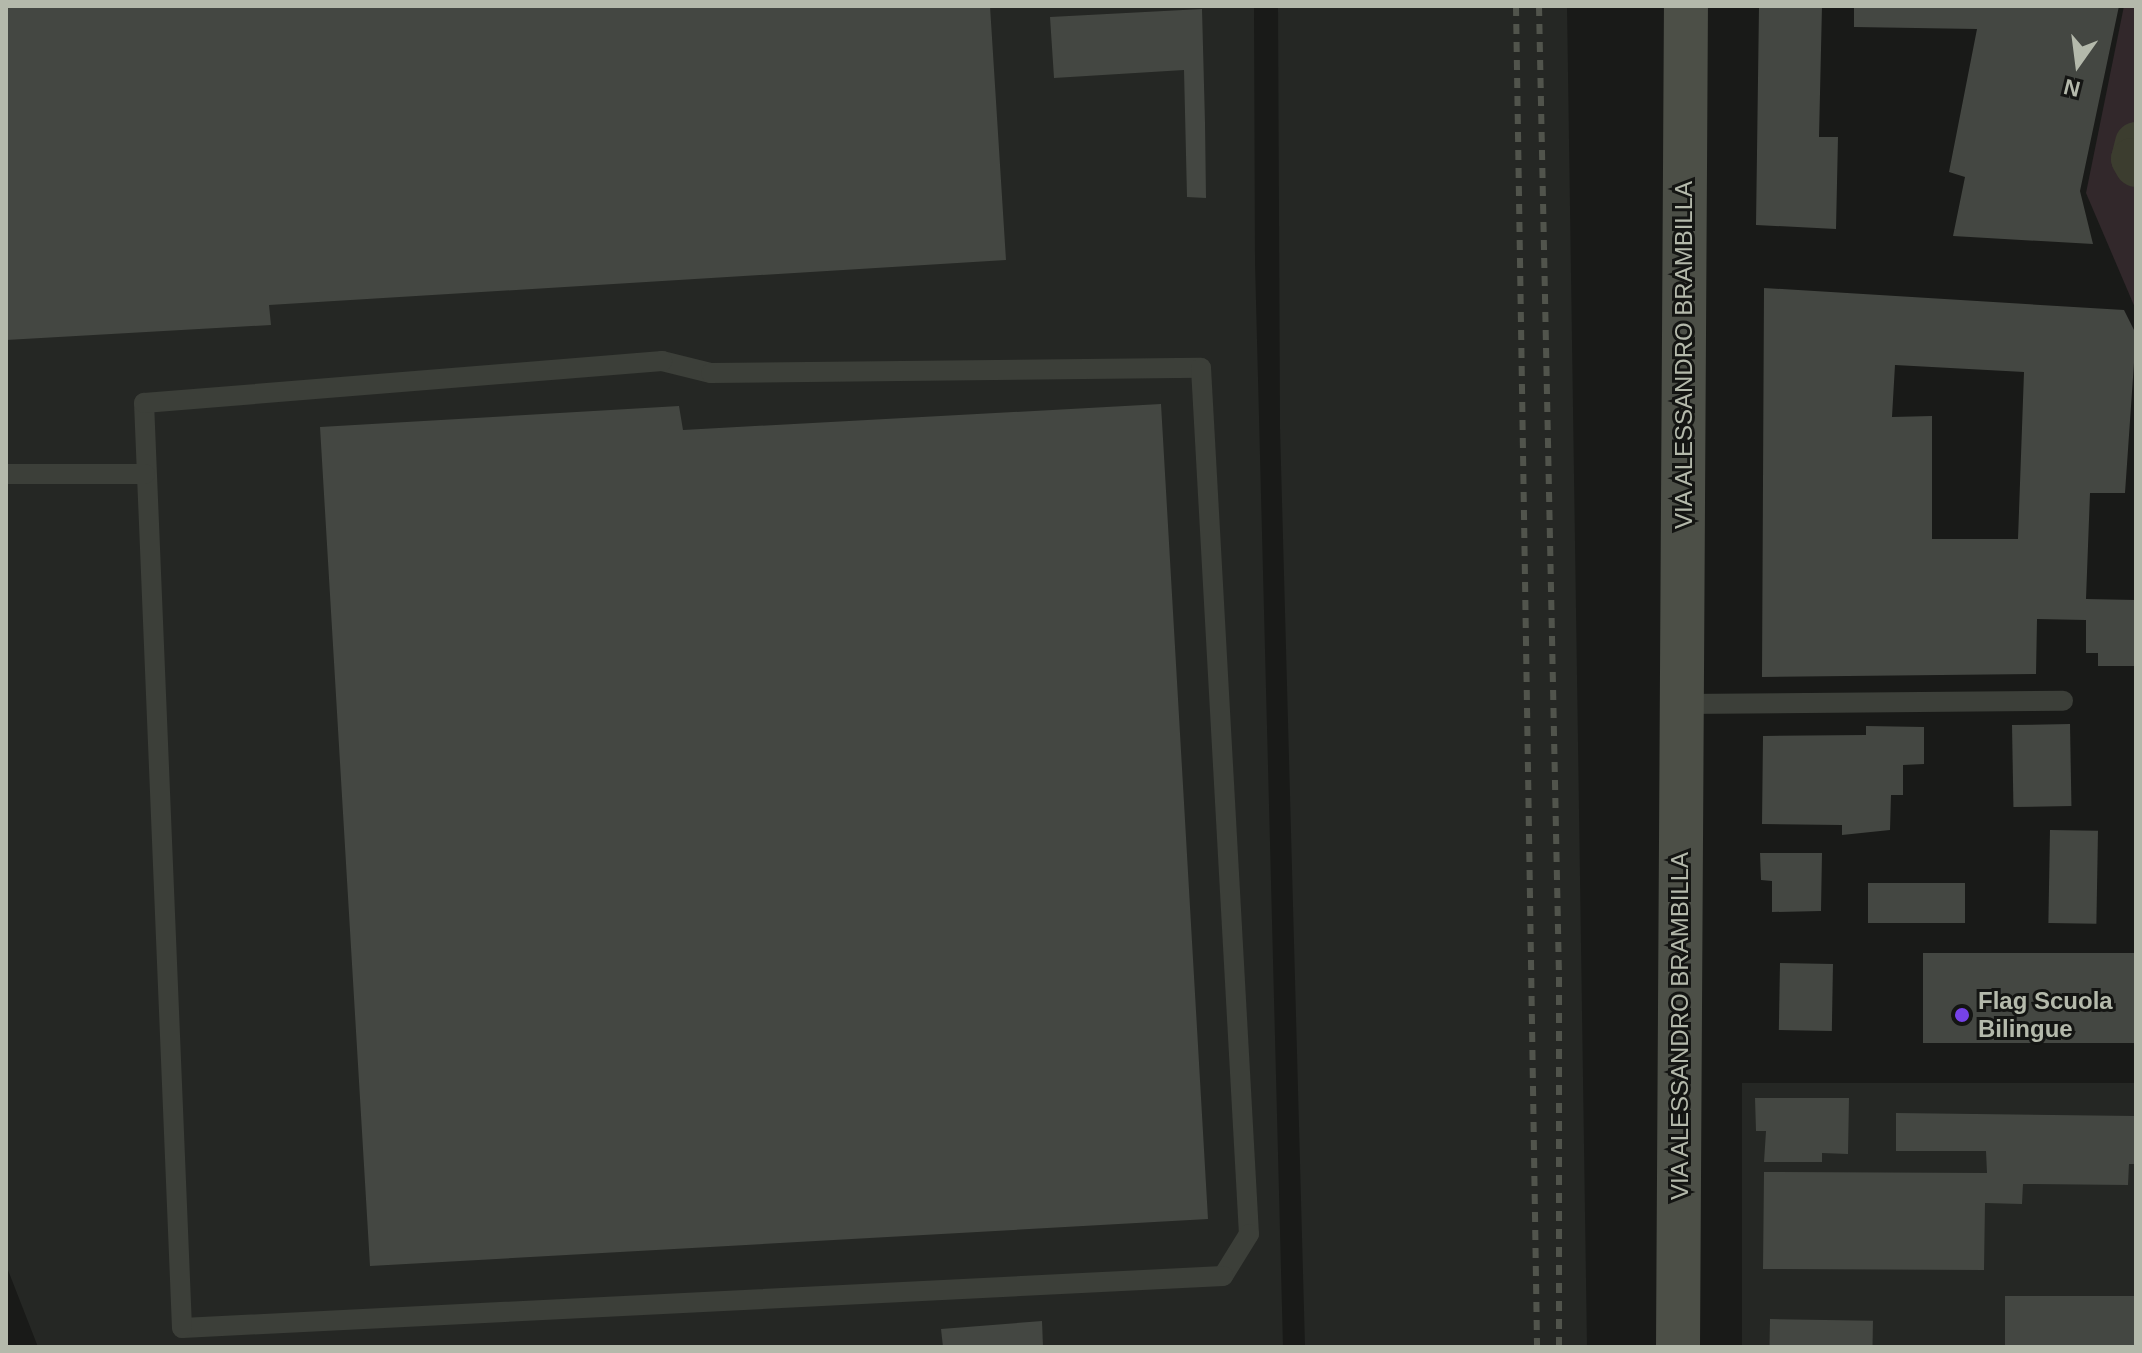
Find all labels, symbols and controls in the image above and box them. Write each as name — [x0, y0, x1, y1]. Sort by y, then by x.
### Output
north arrow — [2038, 24, 2118, 104]
text: N — [2061, 74, 2083, 102]
street label: VIA ALESSANDRO BRAMBILLA — [1670, 180, 1698, 530]
street label: VIA ALESSANDRO BRAMBILLA — [1666, 851, 1694, 1201]
place label: Flag Scuola Bilingue — [1978, 987, 2113, 1043]
marker: Flag Scuola Bilingue — [1953, 1006, 1971, 1024]

